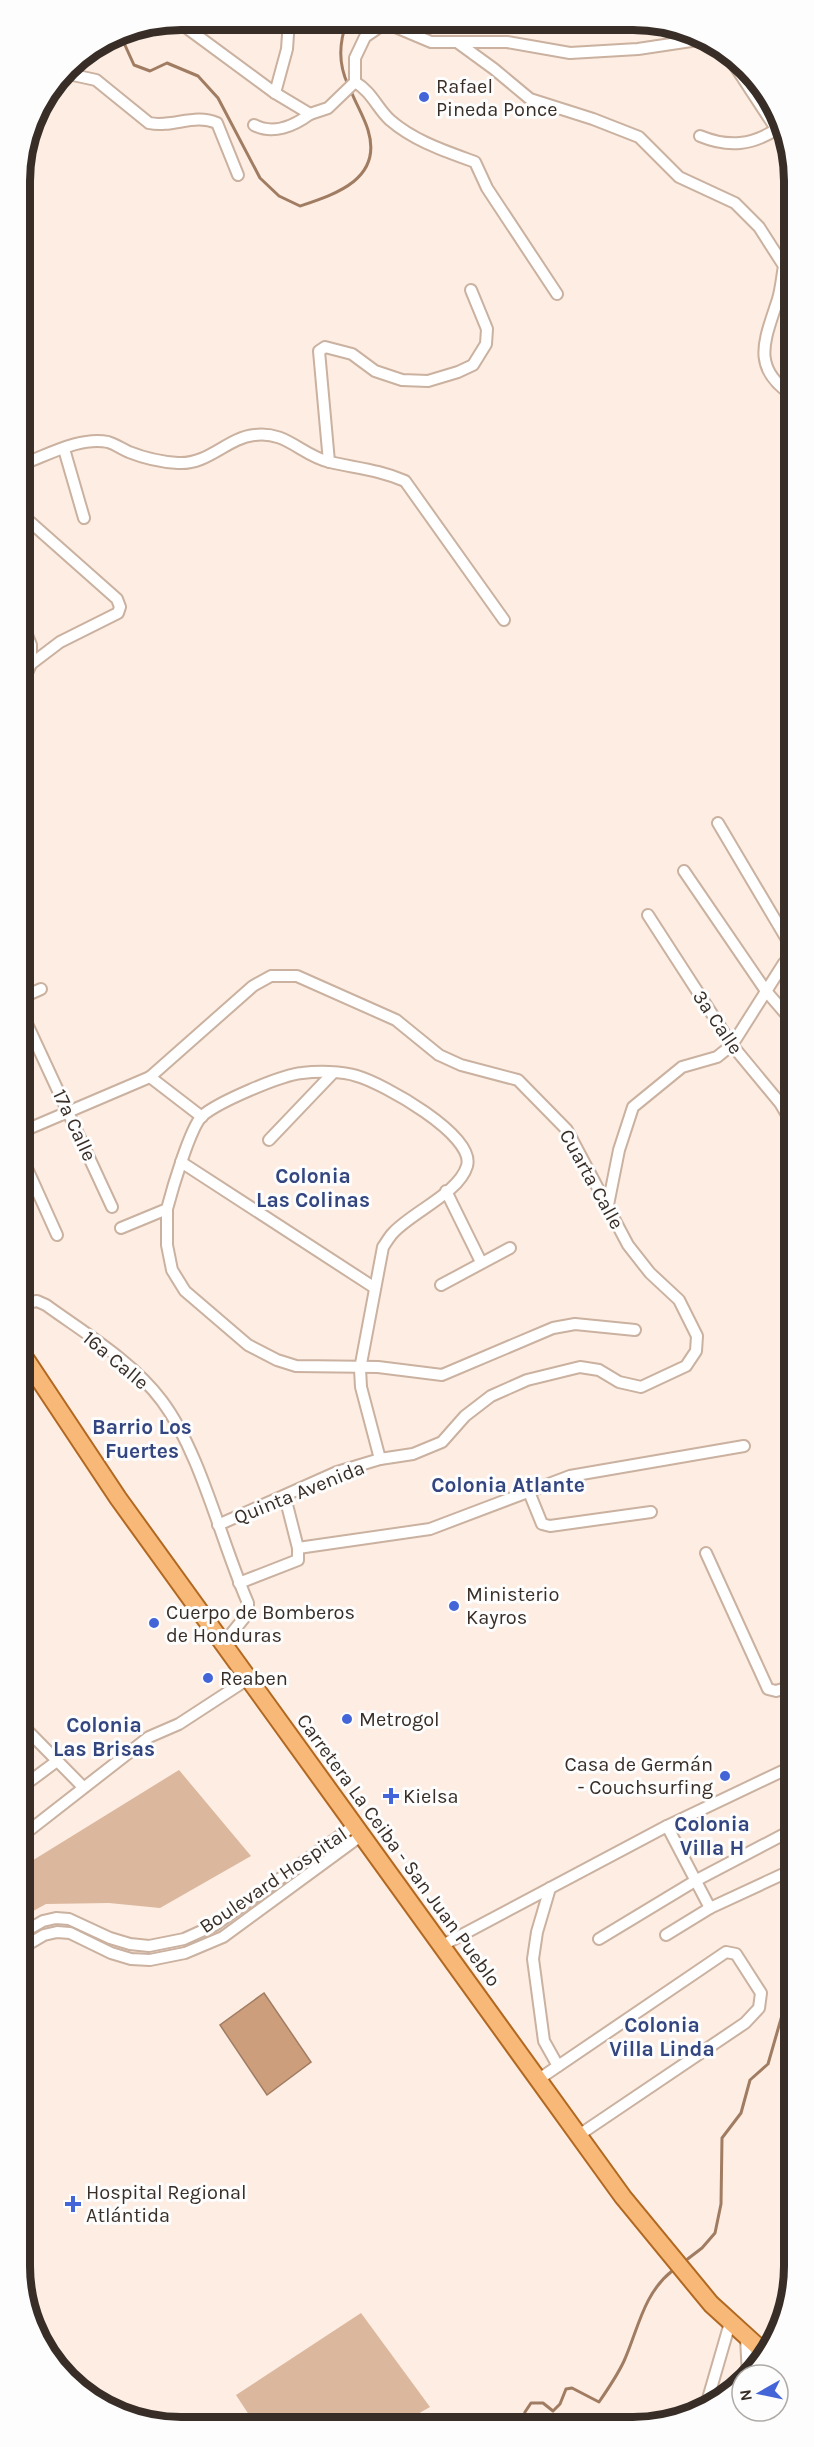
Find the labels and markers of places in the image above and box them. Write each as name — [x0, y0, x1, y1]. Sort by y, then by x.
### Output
place label: Rafael Pineda Ponce — [436, 75, 558, 121]
marker: Rafael Pineda Ponce — [417, 90, 431, 104]
place label: Ministerio Kayros — [466, 1583, 559, 1629]
marker: Ministerio Kayros — [447, 1599, 461, 1613]
place label: Cuerpo de Bomberos de Honduras — [166, 1601, 355, 1647]
marker: Cuerpo de Bomberos de Honduras — [147, 1616, 161, 1630]
place label: Reaben — [220, 1667, 288, 1690]
marker: Reaben — [201, 1671, 215, 1685]
place label: Metrogol — [359, 1708, 440, 1731]
marker: Metrogol — [340, 1712, 354, 1726]
place label: Casa de Germán - Couchsurfing — [564, 1753, 713, 1799]
marker: Casa de Germán - Couchsurfing — [718, 1769, 732, 1783]
place label: Kielsa — [403, 1785, 459, 1808]
marker: Kielsa — [384, 1789, 398, 1803]
place label: Hospital Regional Atlántida — [86, 2181, 247, 2227]
marker: Hospital Regional Atlántida — [64, 2195, 82, 2213]

